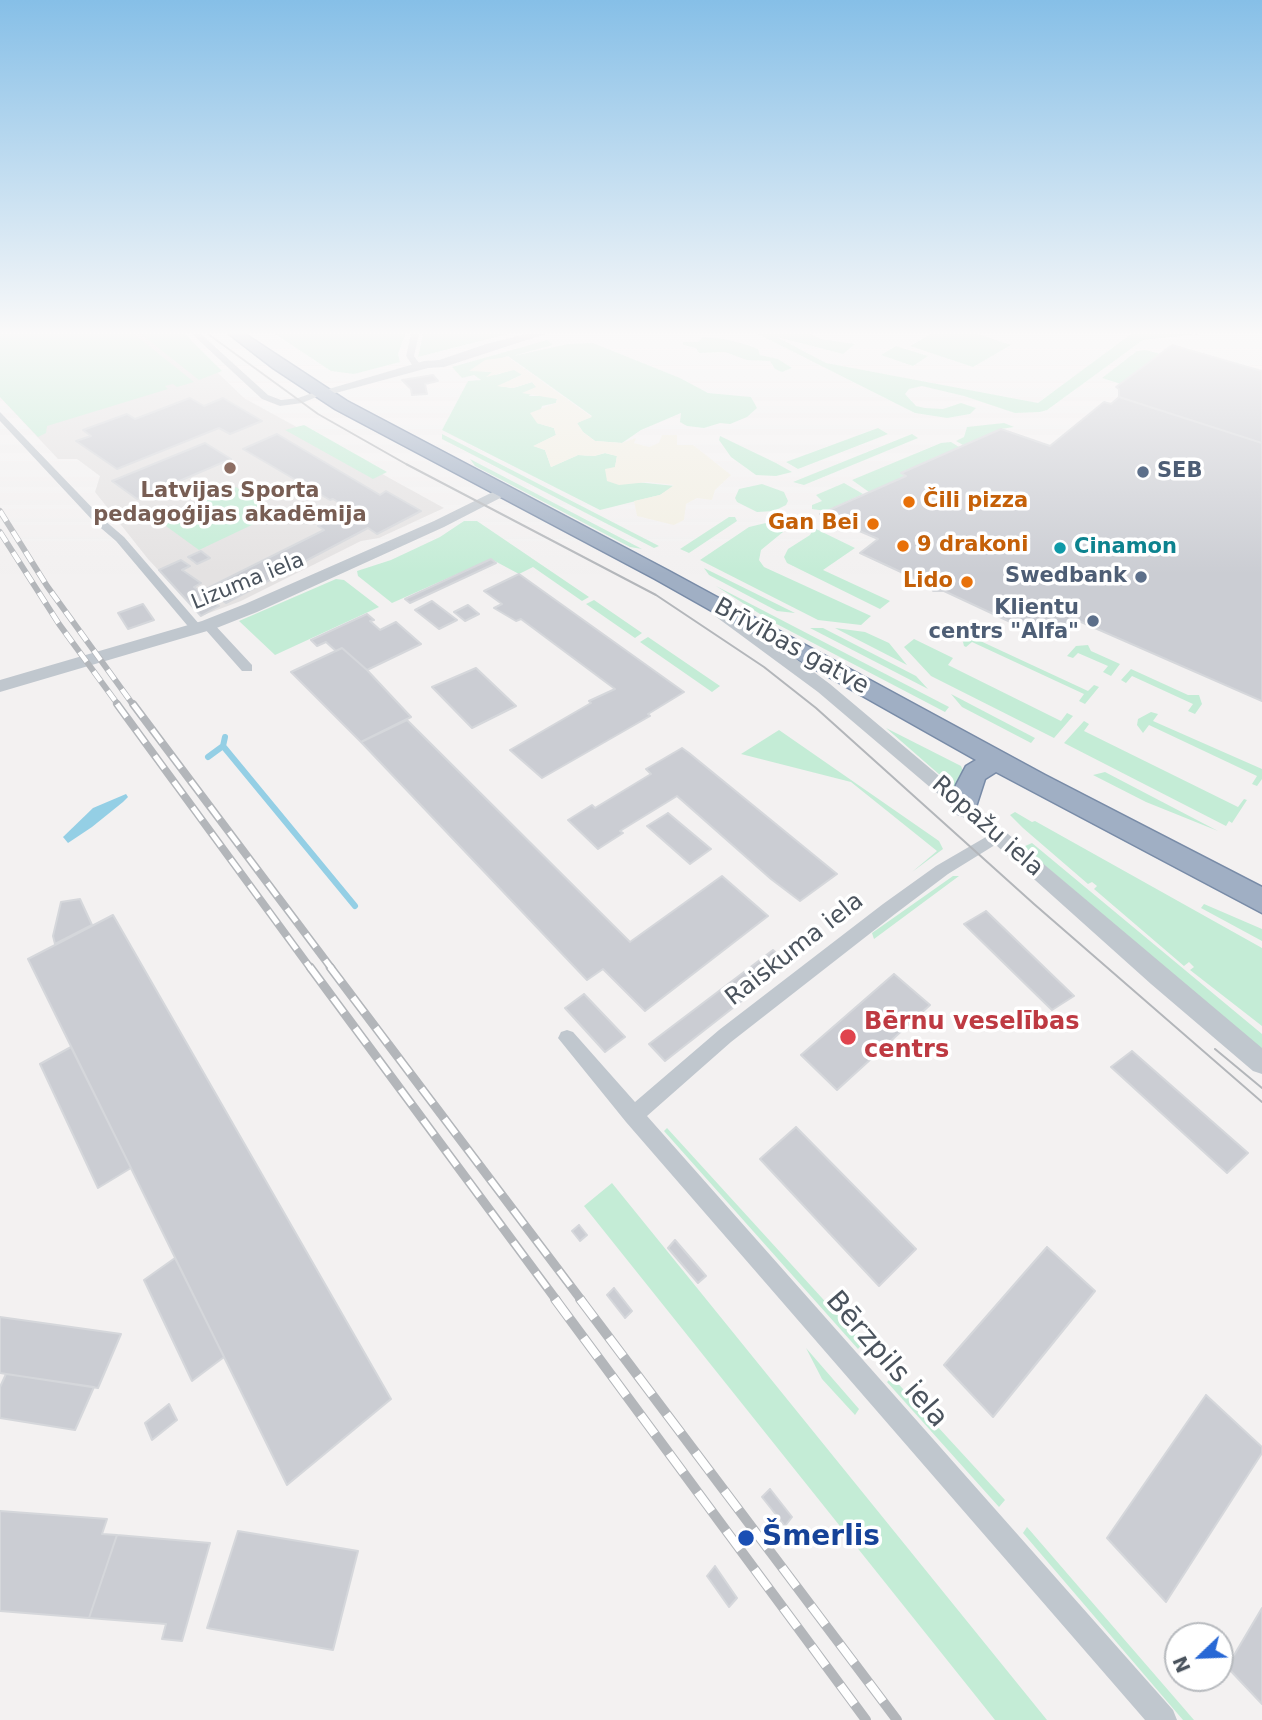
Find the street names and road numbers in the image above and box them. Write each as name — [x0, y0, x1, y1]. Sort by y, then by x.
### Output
street label: Lizuma iela — [188, 548, 308, 616]
street label: Brīvības gatve — [709, 593, 873, 701]
street label: Ropažu iela — [925, 771, 1049, 883]
street label: Raiskuma iela — [720, 887, 870, 1013]
street label: Bērzpils iela — [818, 1285, 954, 1435]

